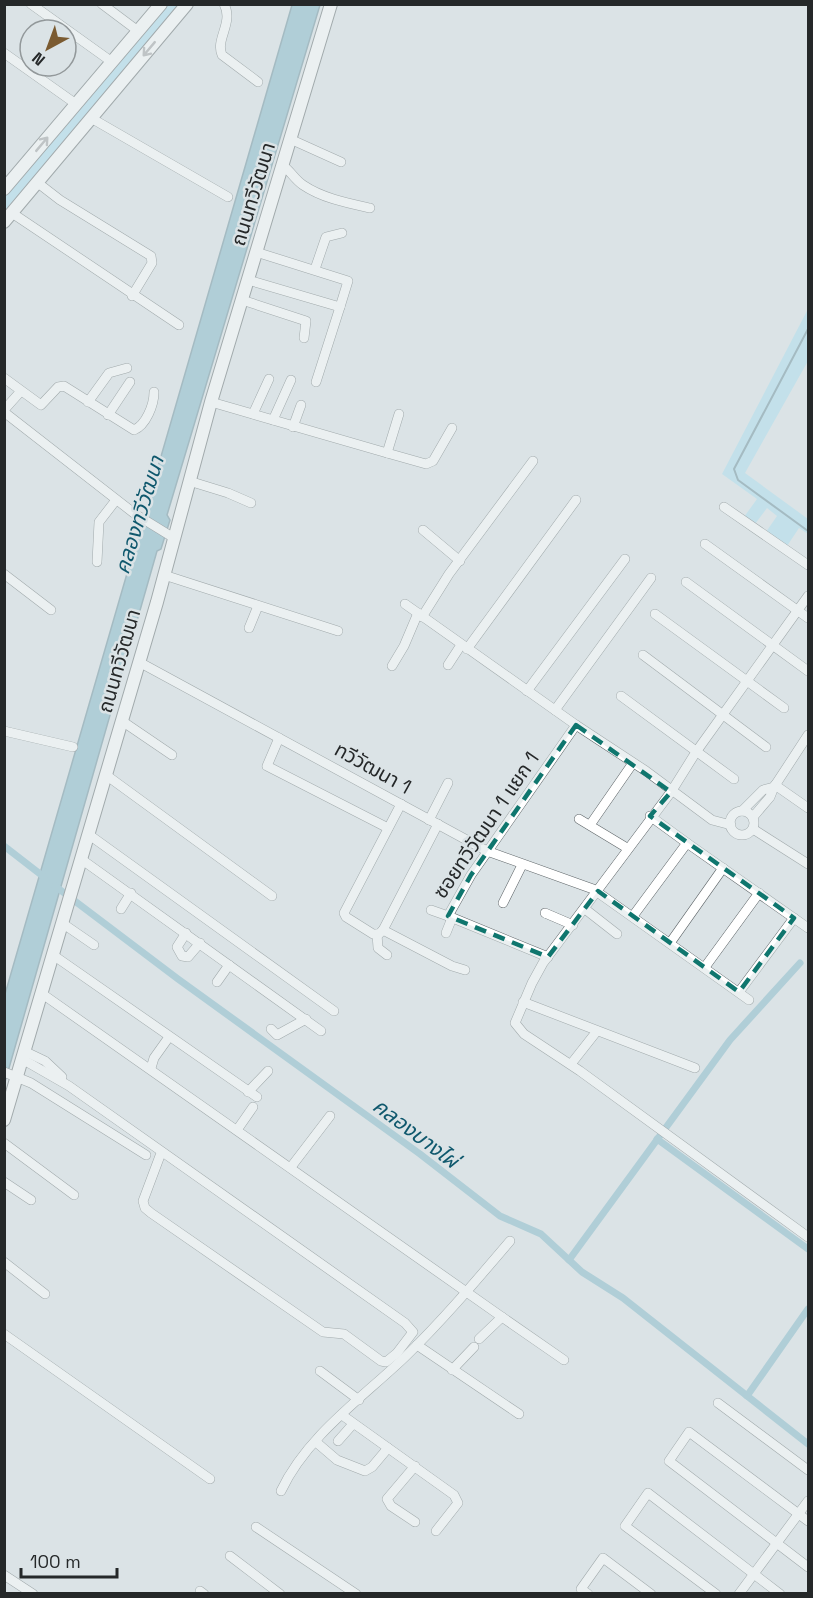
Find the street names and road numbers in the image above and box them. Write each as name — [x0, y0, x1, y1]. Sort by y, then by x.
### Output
street label: ถนนทวีวัฒนา — [225, 139, 281, 249]
street label: ถนนทวีวัฒนา — [92, 606, 146, 716]
street label: ทวีวัฒนา 1 — [330, 736, 416, 800]
street label: ซอยทวีวัฒนา 1 แยก 1 — [427, 747, 545, 903]

